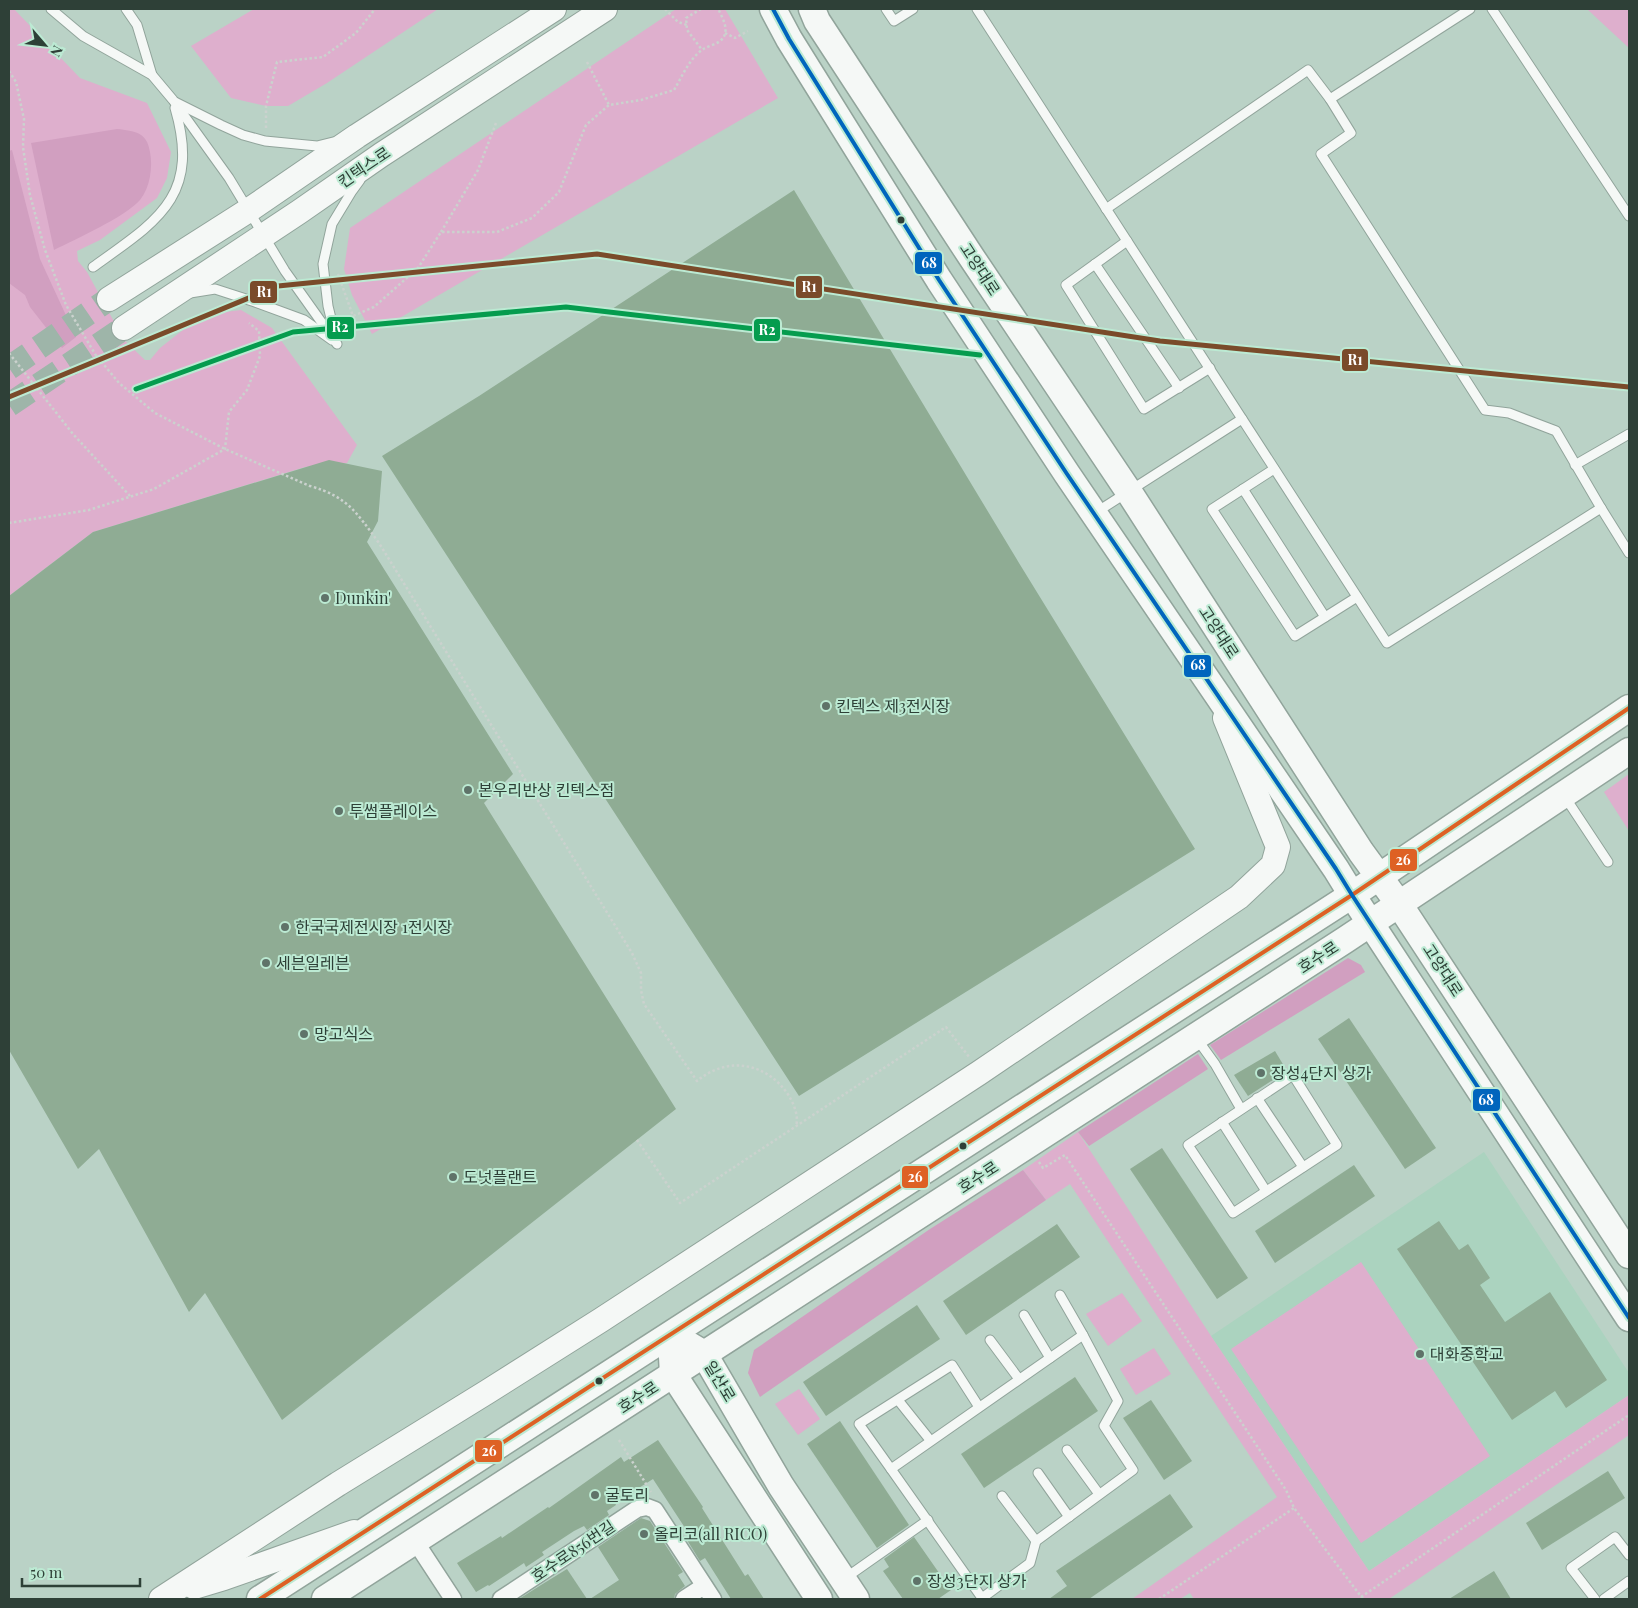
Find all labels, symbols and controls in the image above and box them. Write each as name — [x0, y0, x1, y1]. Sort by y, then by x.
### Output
north arrow — [20, 20, 70, 70]
text: N — [46, 42, 68, 60]
street label: 킨텍스로 — [333, 141, 394, 192]
unlabelled marker — [896, 215, 906, 225]
street label: 고양대로 — [956, 238, 1005, 299]
line badge: 68 — [914, 251, 943, 275]
text: 68 — [921, 253, 937, 272]
line badge: R1 — [795, 275, 823, 299]
text: R1 — [801, 277, 817, 296]
line badge: R1 — [249, 280, 278, 304]
text: R1 — [256, 282, 272, 301]
line badge: R2 — [326, 316, 355, 340]
text: R2 — [331, 317, 349, 336]
line badge: R2 — [753, 318, 781, 342]
text: R2 — [758, 320, 776, 339]
line badge: R1 — [1341, 348, 1369, 372]
text: R1 — [1347, 350, 1363, 369]
place label: Dunkin' — [335, 587, 391, 608]
marker: Dunkin' — [319, 592, 331, 604]
street label: 고양대로 — [1195, 601, 1244, 662]
line badge: 68 — [1183, 654, 1212, 678]
text: 68 — [1190, 655, 1206, 674]
place label: 킨텍스 제3전시장 — [836, 695, 951, 716]
marker: 킨텍스 제3전시장 — [820, 700, 832, 712]
place label: 본우리반상 킨텍스점 — [478, 779, 614, 800]
marker: 본우리반상 킨텍스점 — [462, 784, 474, 796]
place label: 투썸플레이스 — [349, 800, 437, 821]
marker: 투썸플레이스 — [333, 805, 345, 817]
line badge: 26 — [1389, 848, 1418, 872]
text: 26 — [1395, 850, 1411, 869]
place label: 한국국제전시장 1전시장 — [295, 916, 452, 937]
marker: 한국국제전시장 1전시장 — [279, 921, 291, 933]
street label: 호수로 — [1293, 936, 1342, 977]
street label: 고양대로 — [1419, 939, 1468, 1000]
place label: 세븐일레븐 — [276, 952, 350, 973]
marker: 세븐일레븐 — [260, 957, 272, 969]
place label: 망고식스 — [314, 1023, 373, 1044]
marker: 망고식스 — [298, 1028, 310, 1040]
place label: 장성4단지 상가 — [1271, 1062, 1371, 1083]
marker: 장성4단지 상가 — [1255, 1067, 1267, 1079]
line badge: 68 — [1472, 1088, 1501, 1112]
text: 68 — [1478, 1090, 1494, 1109]
unlabelled marker — [958, 1141, 968, 1151]
street label: 호수로 — [953, 1156, 1002, 1197]
line badge: 26 — [901, 1165, 929, 1189]
place label: 도넛플랜트 — [463, 1166, 537, 1187]
text: 26 — [907, 1167, 923, 1186]
marker: 도넛플랜트 — [447, 1171, 459, 1183]
place label: 대화중학교 — [1430, 1343, 1504, 1364]
marker: 대화중학교 — [1414, 1348, 1426, 1360]
street label: 일산로 — [700, 1356, 741, 1405]
unlabelled marker — [594, 1376, 604, 1386]
street label: 호수로 — [613, 1376, 662, 1417]
line badge: 26 — [474, 1439, 503, 1463]
text: 26 — [481, 1441, 497, 1460]
place label: 굴토리 — [605, 1484, 649, 1505]
marker: 굴토리 — [589, 1489, 601, 1501]
street label: 호수로856번길 — [527, 1515, 619, 1586]
place label: 올리코(all RICO) — [654, 1523, 767, 1544]
marker: 올리코(all RICO) — [638, 1528, 650, 1540]
scale bar — [22, 1556, 140, 1588]
text: 50 m — [30, 1562, 63, 1582]
place label: 장성3단지 상가 — [927, 1570, 1027, 1591]
marker: 장성3단지 상가 — [911, 1575, 923, 1587]

